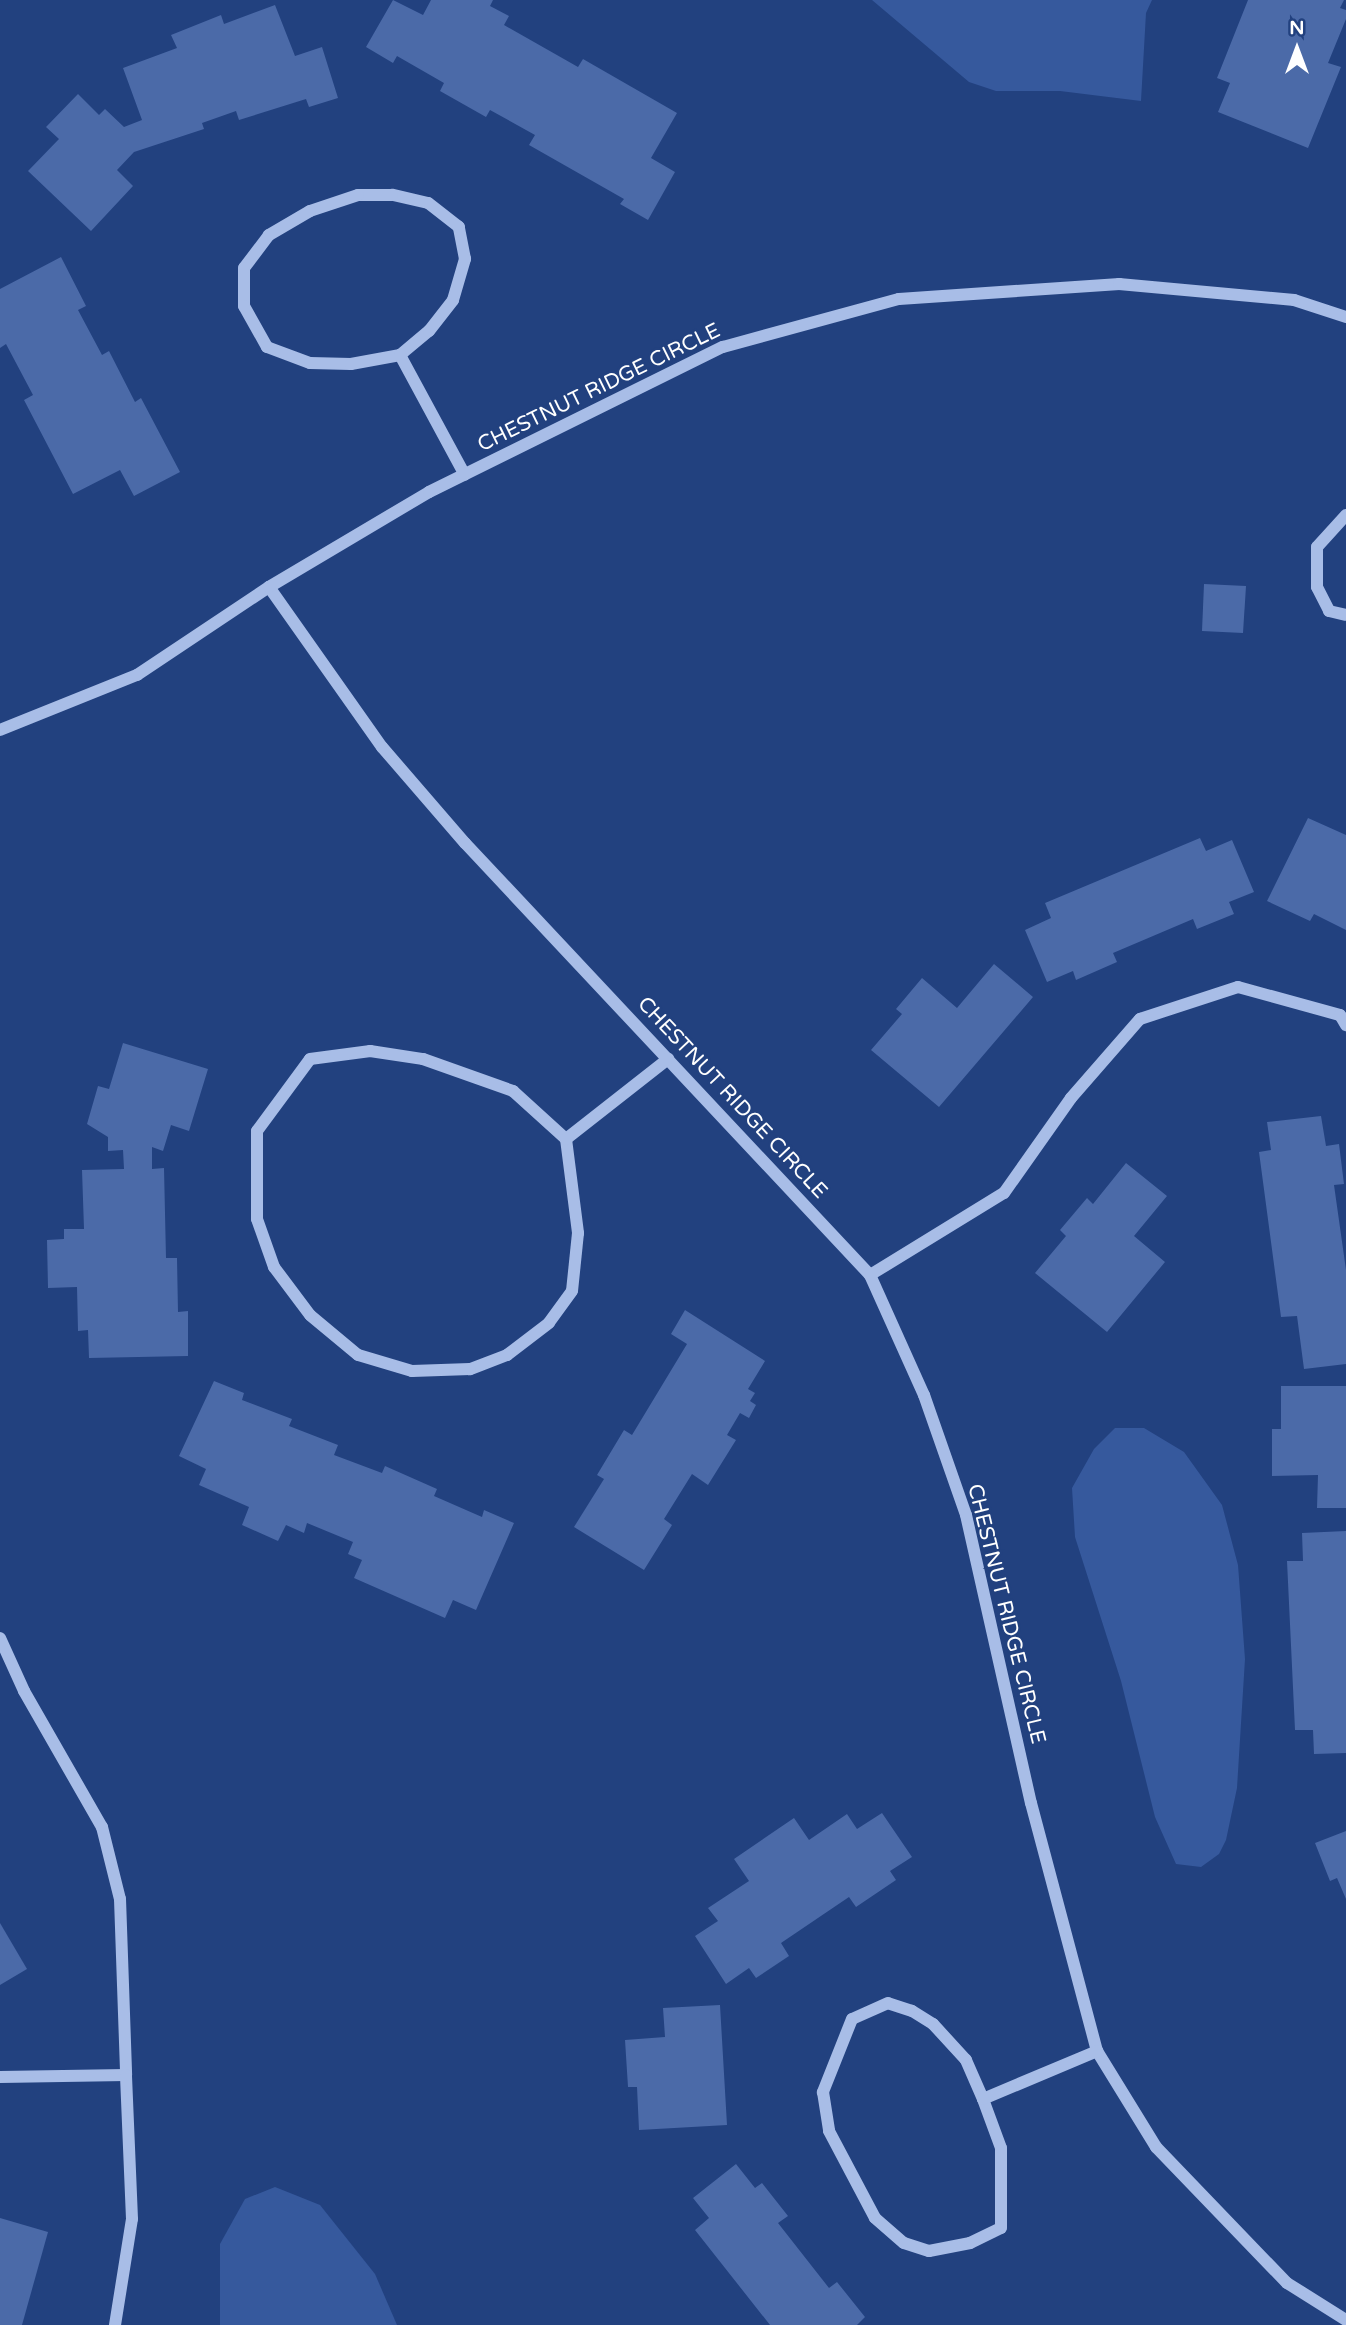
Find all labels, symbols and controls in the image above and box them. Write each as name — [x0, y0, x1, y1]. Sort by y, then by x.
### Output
north arrow — [1262, 14, 1332, 84]
text: N — [1289, 17, 1305, 39]
street label: CHESTNUT RIDGE CIRCLE — [474, 318, 724, 458]
street label: CHESTNUT RIDGE CIRCLE — [632, 992, 832, 1204]
street label: CHESTNUT RIDGE CIRCLE — [961, 1481, 1051, 1747]

